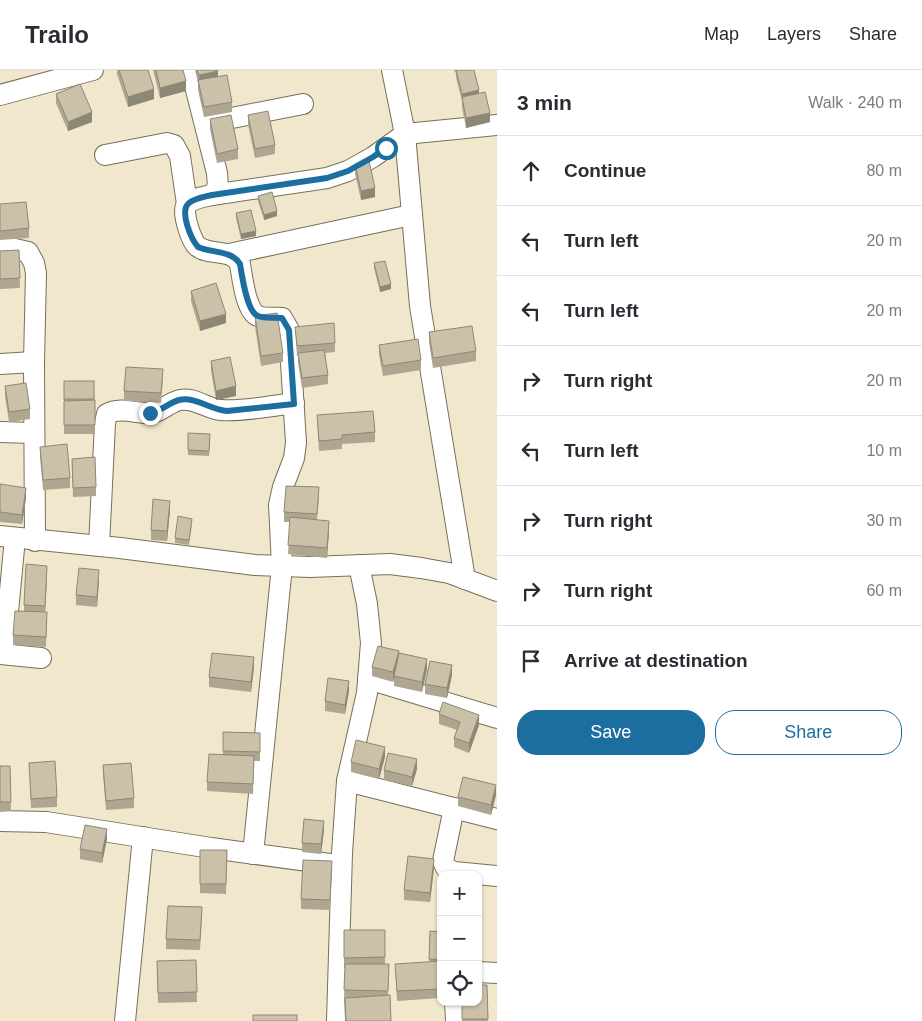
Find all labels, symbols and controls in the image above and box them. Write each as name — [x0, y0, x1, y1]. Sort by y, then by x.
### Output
text: Trailo — [25, 21, 89, 48]
text: Map — [704, 24, 739, 44]
text: Layers — [767, 24, 821, 44]
text: Share — [849, 24, 897, 44]
text: 3 min — [517, 91, 572, 114]
text: Walk · 240 m — [808, 94, 902, 111]
route start — [375, 137, 398, 160]
icon: ahead — [517, 157, 545, 185]
text: Continue — [564, 160, 646, 181]
text: 80 m — [866, 162, 902, 179]
icon: left — [517, 227, 545, 255]
text: Turn left — [564, 230, 639, 251]
text: 20 m — [866, 232, 902, 249]
icon: left — [517, 297, 545, 325]
text: Turn left — [564, 300, 639, 321]
text: 20 m — [866, 302, 902, 319]
icon: right — [517, 367, 545, 395]
text: Turn right — [564, 370, 652, 391]
text: 20 m — [866, 372, 902, 389]
route end — [139, 402, 162, 425]
icon: left — [517, 437, 545, 465]
text: Turn left — [564, 440, 639, 461]
text: 10 m — [866, 442, 902, 459]
icon: right — [517, 507, 545, 535]
text: Turn right — [564, 510, 652, 531]
text: 30 m — [866, 512, 902, 529]
icon: right — [517, 577, 545, 605]
text: Turn right — [564, 580, 652, 601]
text: 60 m — [866, 582, 902, 599]
icon: arrive — [517, 647, 545, 675]
text: Arrive at destination — [564, 650, 748, 671]
button: Save — [517, 710, 705, 755]
button: Share — [715, 710, 902, 755]
map controls — [437, 871, 482, 1006]
button: + — [437, 871, 482, 916]
button: − — [437, 916, 482, 961]
button: locate — [437, 961, 482, 1006]

